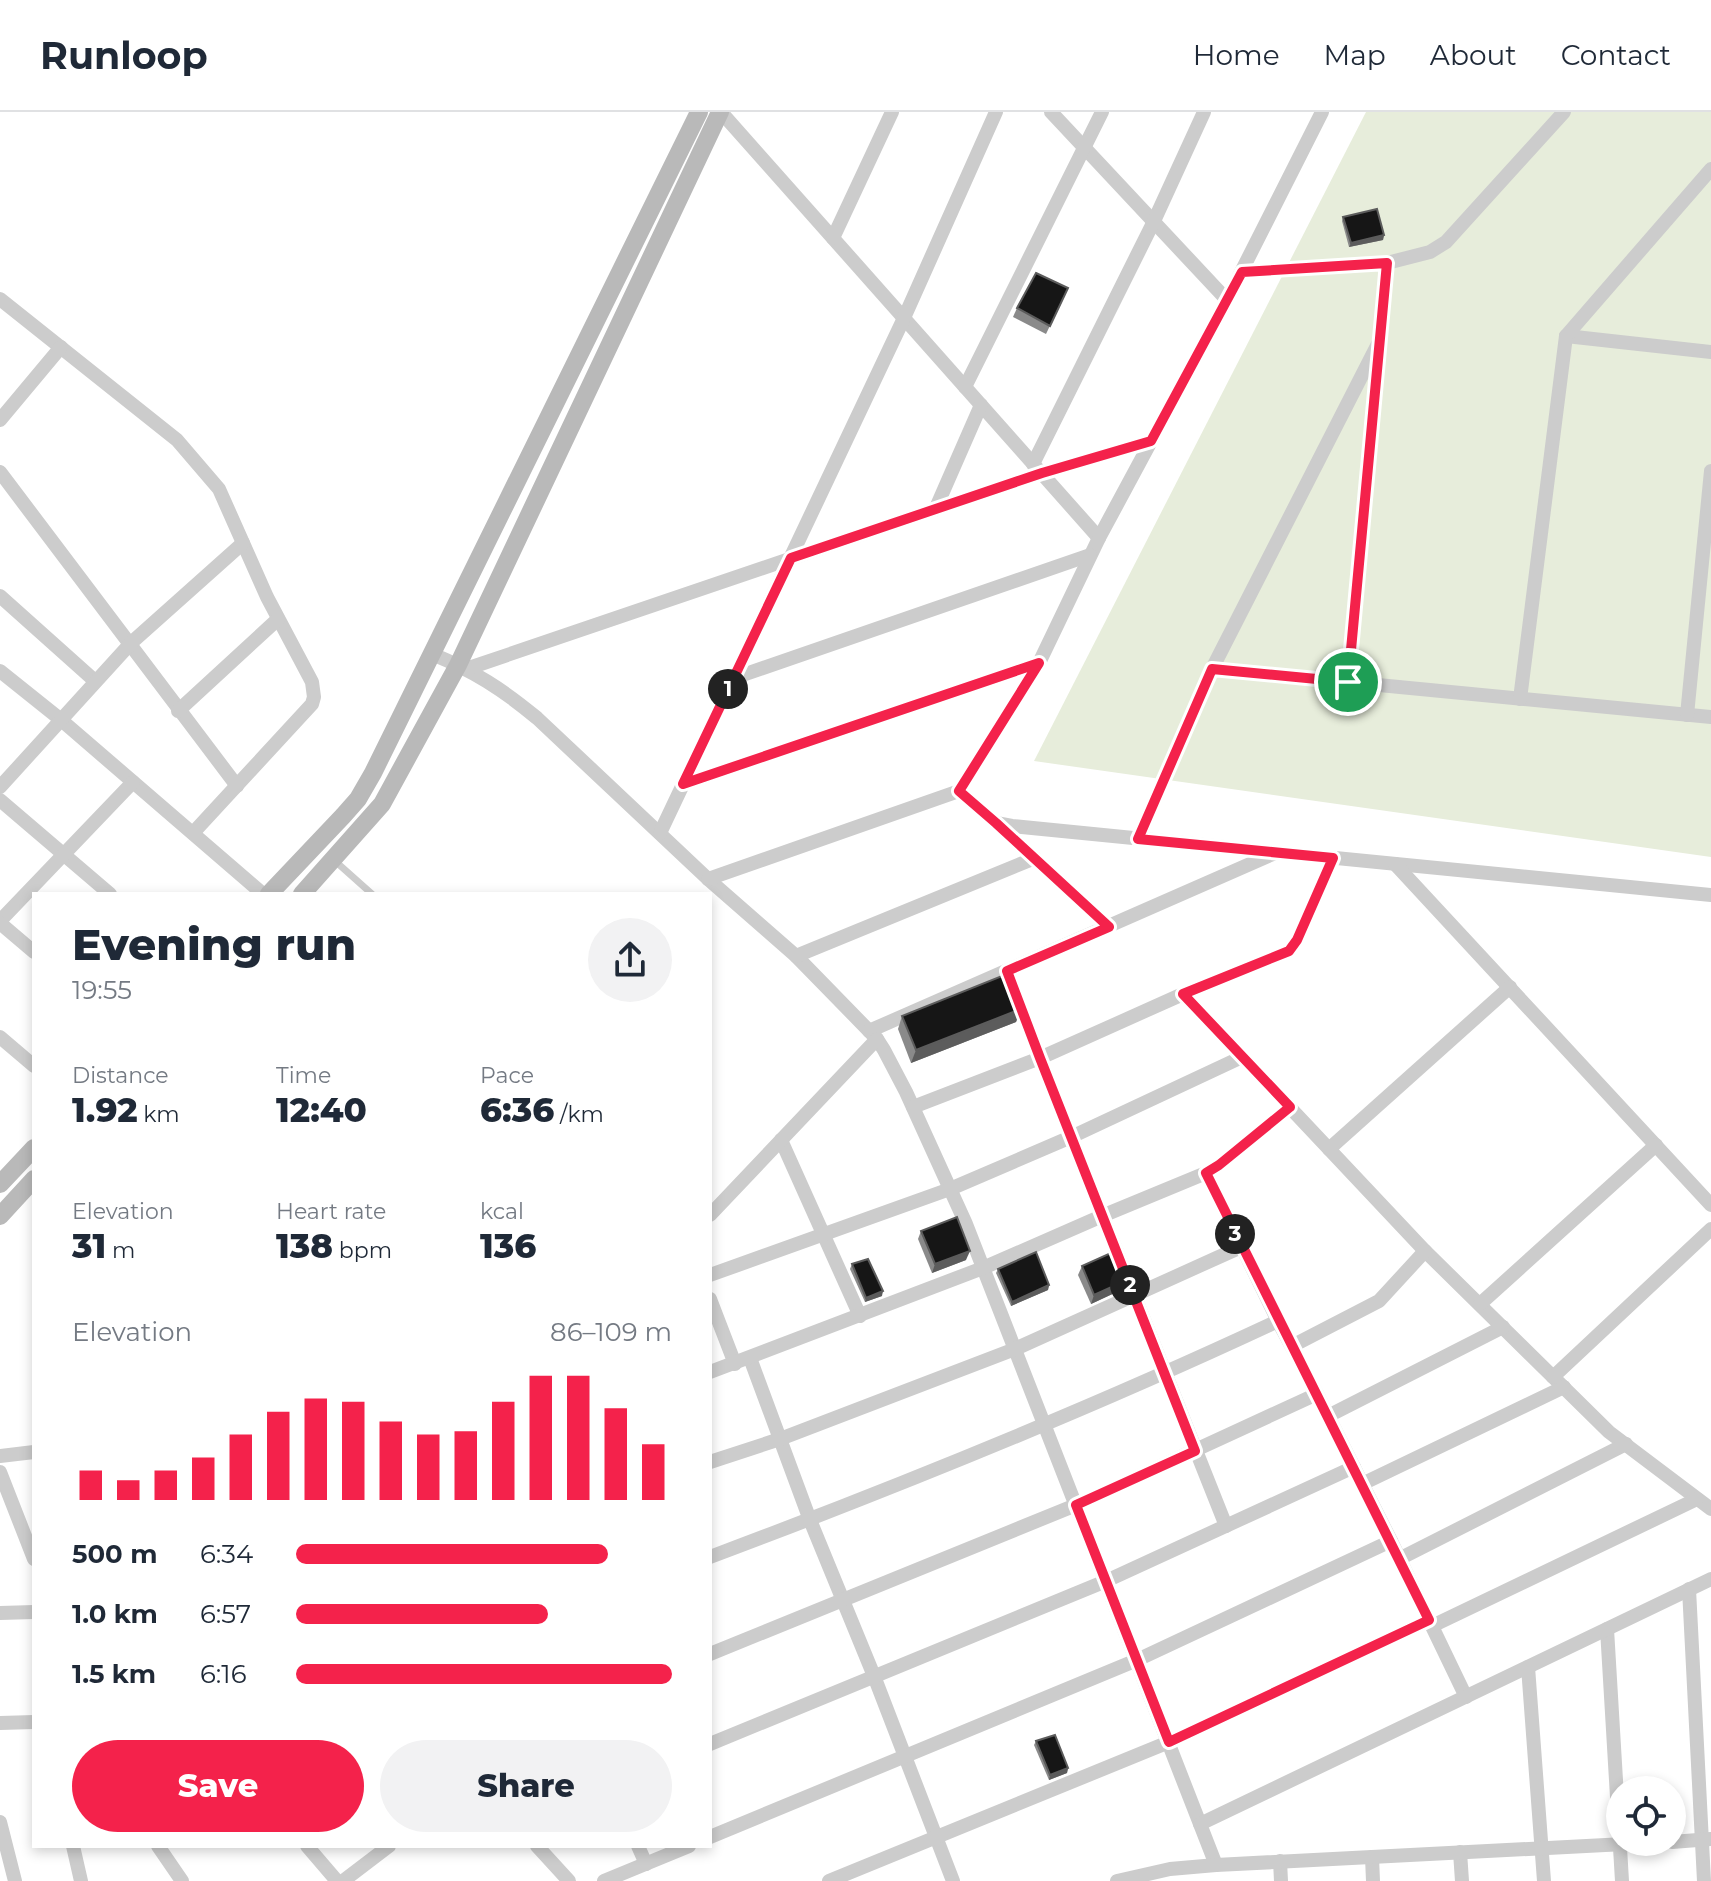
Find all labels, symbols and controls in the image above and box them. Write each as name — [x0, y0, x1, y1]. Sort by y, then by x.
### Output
text: Runloop — [40, 32, 208, 79]
text: Home — [1193, 38, 1280, 72]
text: Map — [1324, 38, 1386, 72]
text: About — [1430, 38, 1517, 72]
text: Contact — [1561, 38, 1671, 72]
pin — [1314, 648, 1382, 716]
icon: arrive — [1326, 660, 1370, 704]
pin: 1 — [708, 669, 748, 709]
text: 1 — [724, 675, 732, 702]
text: Evening run — [72, 917, 356, 971]
button: share — [588, 918, 672, 1002]
text: 19:55 — [72, 974, 132, 1006]
text: Distance — [72, 1062, 169, 1089]
text: Time — [276, 1062, 331, 1089]
text: Pace — [480, 1062, 534, 1089]
text: 1.92 — [72, 1089, 138, 1131]
text: 12:40 — [276, 1089, 367, 1131]
text: 6:36 — [480, 1089, 554, 1131]
text: km — [138, 1101, 180, 1128]
text: /km — [554, 1101, 604, 1128]
text: Elevation — [72, 1198, 174, 1225]
text: Heart rate — [276, 1198, 386, 1225]
text: kcal — [480, 1198, 524, 1225]
pin: 3 — [1215, 1214, 1255, 1254]
text: 3 — [1228, 1220, 1242, 1247]
text: 31 — [72, 1225, 106, 1267]
text: 138 — [276, 1225, 333, 1267]
text: 136 — [480, 1225, 536, 1267]
text: m — [106, 1237, 135, 1264]
text: bpm — [333, 1237, 392, 1264]
pin: 2 — [1110, 1265, 1150, 1305]
text: 2 — [1124, 1271, 1136, 1298]
text: Elevation — [72, 1316, 192, 1348]
text: 86–109 m — [550, 1316, 672, 1348]
text: 500 m — [72, 1538, 157, 1570]
text: 6:34 — [200, 1538, 253, 1570]
text: 1.0 km — [72, 1598, 158, 1630]
text: 6:57 — [200, 1598, 251, 1630]
text: 1.5 km — [72, 1658, 156, 1690]
text: 6:16 — [200, 1658, 247, 1690]
button: Save — [72, 1740, 364, 1832]
button: Share — [380, 1740, 672, 1832]
map controls — [1606, 1776, 1686, 1856]
button: locate — [1606, 1776, 1686, 1856]

